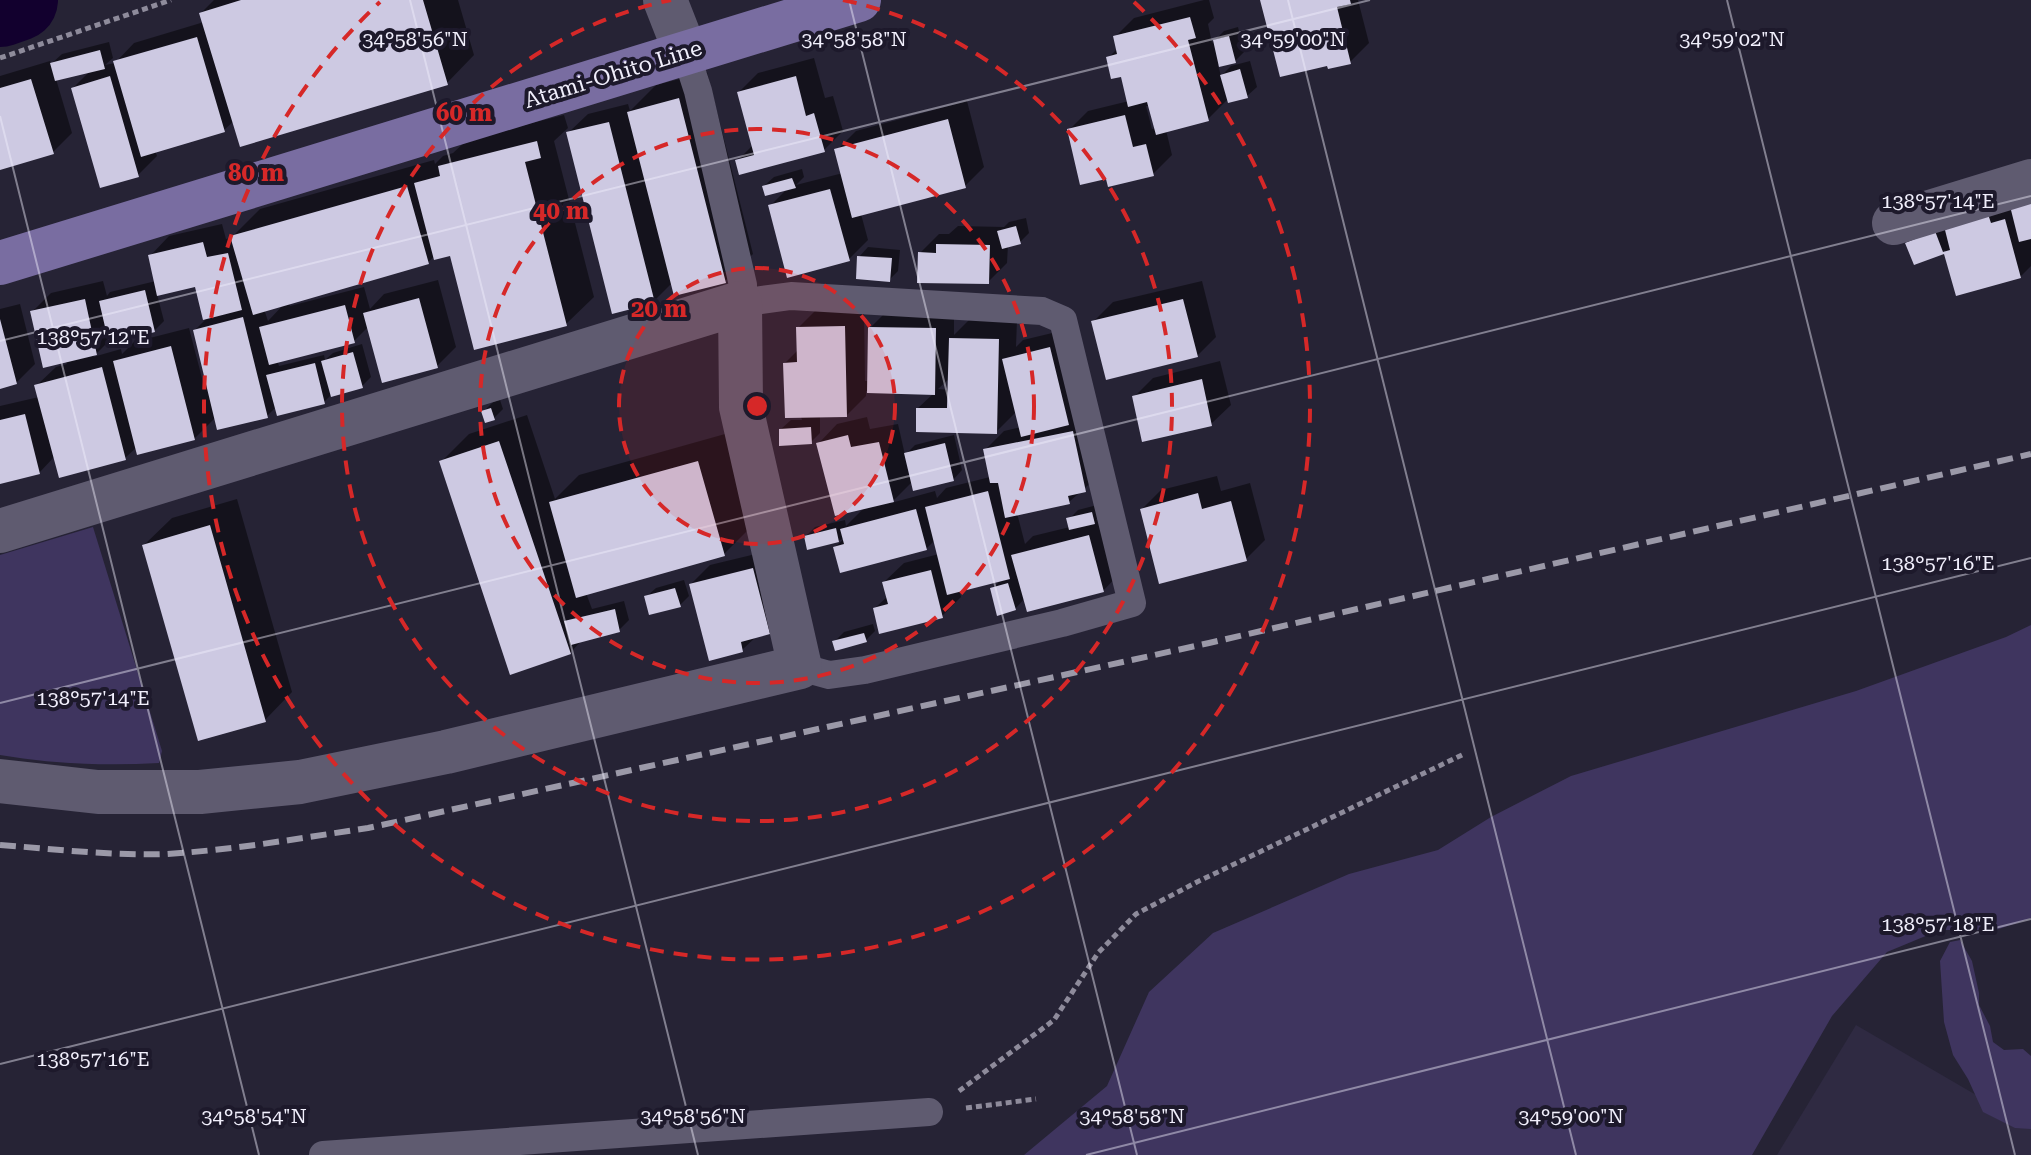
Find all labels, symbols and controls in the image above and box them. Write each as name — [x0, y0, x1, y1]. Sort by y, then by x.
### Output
text: 34°58'56"N — [362, 27, 468, 51]
text: 34°58'58"N — [801, 27, 907, 51]
text: 34°59'00"N — [1240, 27, 1346, 51]
text: 34°59'02"N — [1679, 27, 1785, 51]
street label: Atami-Ohito Line — [521, 35, 705, 113]
text: 60 m — [436, 99, 492, 127]
text: 80 m — [228, 159, 284, 187]
text: 138°57'14"E — [1881, 189, 1995, 213]
text: 40 m — [533, 197, 589, 225]
text: 20 m — [631, 295, 687, 323]
text: 138°57'12"E — [36, 325, 150, 349]
centre of rings — [743, 392, 771, 420]
text: 138°57'16"E — [1881, 551, 1995, 575]
text: 138°57'14"E — [36, 686, 150, 710]
text: 138°57'18"E — [1881, 912, 1995, 936]
text: 138°57'16"E — [36, 1047, 150, 1071]
text: 34°58'54"N — [201, 1104, 307, 1128]
text: 34°58'56"N — [640, 1104, 746, 1128]
text: 34°58'58"N — [1079, 1104, 1185, 1128]
text: 34°59'00"N — [1518, 1104, 1624, 1128]

